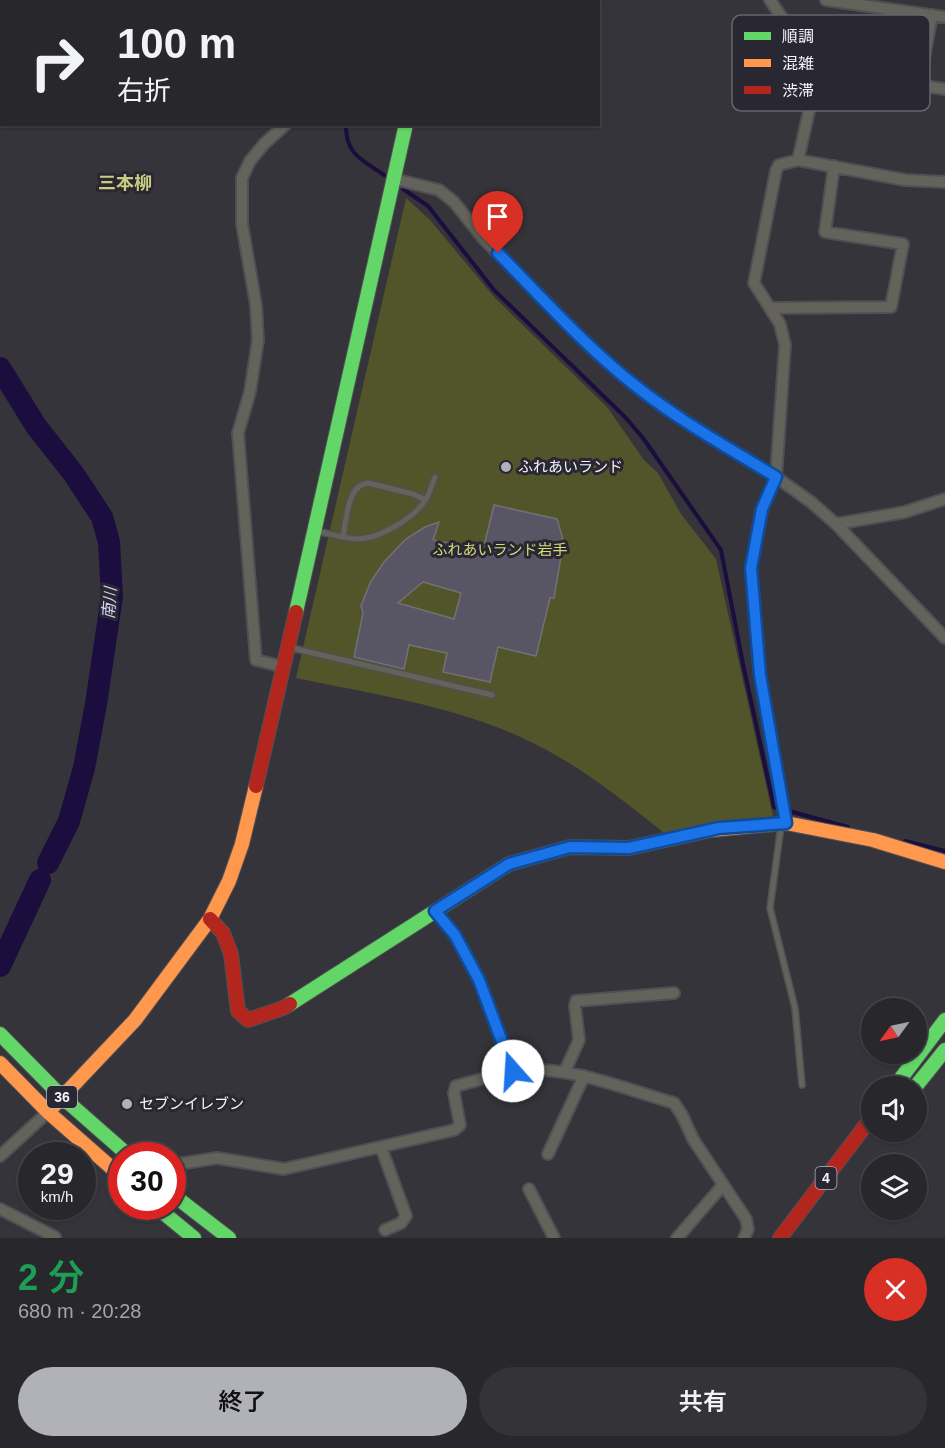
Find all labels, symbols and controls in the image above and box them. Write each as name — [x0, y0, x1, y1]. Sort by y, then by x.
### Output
legend — [732, 15, 930, 111]
text: 100 m — [117, 20, 236, 67]
icon: right — [18, 24, 96, 102]
text: 順調 — [782, 28, 814, 45]
text: 混雑 — [782, 55, 814, 72]
text: 右折 — [117, 76, 171, 106]
text: 渋滞 — [782, 82, 814, 99]
district label: 三本柳 — [98, 173, 152, 193]
pin — [472, 191, 523, 253]
icon: arrive — [481, 200, 514, 233]
place label: ふれあいランド — [518, 458, 623, 475]
marker: ふれあいランド — [499, 460, 513, 474]
park label: ふれあいランド岩手 — [432, 541, 568, 558]
water label: 南川 — [100, 584, 119, 620]
north arrow — [861, 998, 927, 1064]
map controls — [861, 998, 927, 1220]
position arrow — [481, 1039, 545, 1103]
button: sound — [861, 1076, 927, 1142]
road number: 36 — [47, 1086, 77, 1108]
place label: セブンイレブン — [139, 1095, 244, 1112]
marker: セブンイレブン — [120, 1097, 134, 1111]
speed limit sign: 30 — [108, 1142, 186, 1220]
button: layers — [861, 1154, 927, 1220]
text: 29 — [40, 1157, 74, 1190]
road number: 4 — [816, 1167, 836, 1189]
text: km/h — [41, 1188, 73, 1205]
text: 2 分 — [18, 1257, 84, 1298]
button: close — [864, 1258, 927, 1321]
text: 680 m · 20:28 — [18, 1300, 141, 1322]
button: 終了 — [18, 1367, 467, 1436]
button: 共有 — [479, 1367, 927, 1436]

